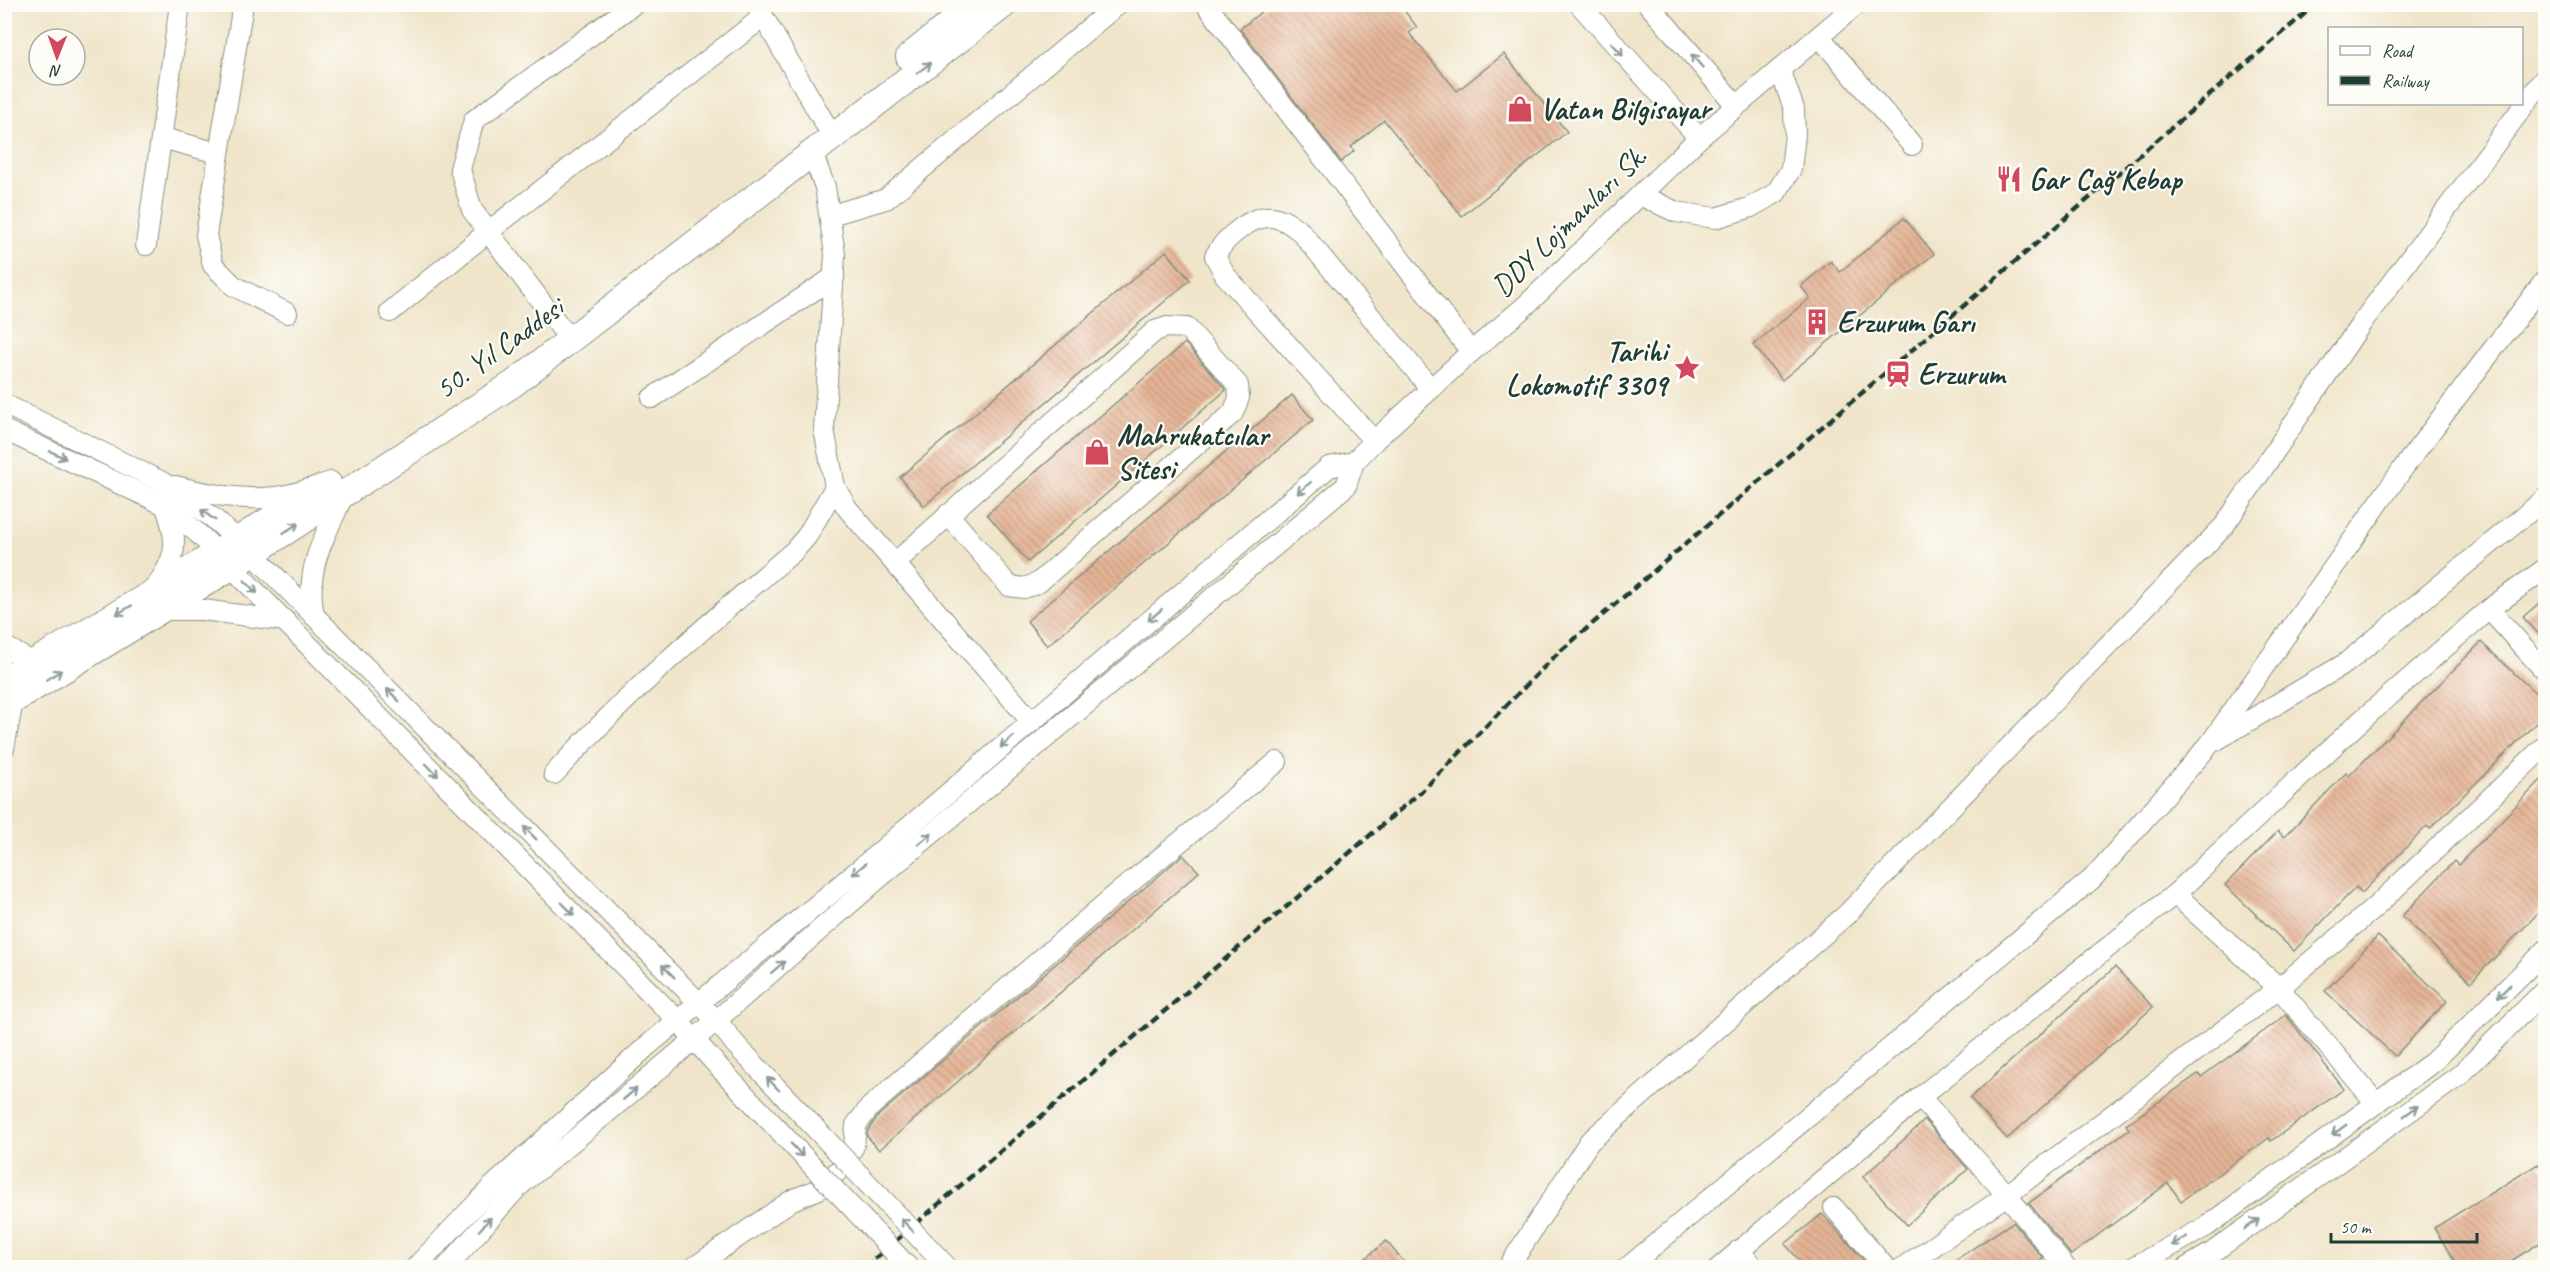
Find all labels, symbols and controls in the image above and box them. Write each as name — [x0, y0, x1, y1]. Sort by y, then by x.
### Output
north arrow — [27, 27, 87, 87]
legend — [2328, 27, 2523, 105]
text: Road — [2382, 40, 2415, 62]
one-way arrow — [1611, 41, 1624, 57]
one-way arrow — [1690, 54, 1704, 69]
text: N — [49, 61, 62, 81]
one-way arrow — [915, 61, 931, 74]
text: Railway — [2382, 70, 2430, 92]
place label: Vatan Bilgisayar — [1540, 90, 1713, 128]
shop icon: Vatan Bilgisayar — [1505, 94, 1535, 124]
street label: DDY Lojmanları Sk. — [1483, 137, 1655, 305]
place label: Gar Cağ Kebap — [2029, 160, 2184, 198]
restaurant icon: Gar Cağ Kebap — [1994, 164, 2024, 194]
street label: 50. Yıl Caddesi — [427, 287, 573, 407]
place label: Erzurum Garı — [1837, 303, 1977, 341]
building icon: Erzurum Garı — [1802, 307, 1832, 337]
place label: Tarihi Lokomotif 3309 — [1506, 332, 1671, 404]
place icon: Tarihi Lokomotif 3309 — [1672, 353, 1702, 383]
place label: Erzurum — [1918, 355, 2007, 393]
station icon: Erzurum — [1883, 359, 1913, 389]
place label: Mahrukatcılar Sitesi — [1117, 416, 1271, 488]
shop icon: Mahrukatcılar Sitesi — [1082, 437, 1112, 467]
one-way arrow — [48, 449, 66, 461]
one-way arrow — [1296, 482, 1312, 495]
one-way arrow — [201, 508, 217, 521]
one-way arrow — [282, 522, 299, 534]
one-way arrow — [243, 579, 258, 594]
one-way arrow — [116, 604, 133, 616]
one-way arrow — [1148, 608, 1163, 622]
one-way arrow — [45, 669, 62, 681]
one-way arrow — [385, 687, 400, 702]
one-way arrow — [1000, 735, 1015, 749]
one-way arrow — [425, 763, 439, 778]
one-way arrow — [523, 826, 538, 841]
one-way arrow — [917, 833, 933, 846]
one-way arrow — [852, 862, 867, 876]
one-way arrow — [561, 902, 576, 917]
one-way arrow — [770, 960, 785, 974]
one-way arrow — [660, 964, 675, 979]
one-way arrow — [2497, 984, 2512, 999]
one-way arrow — [766, 1077, 780, 1092]
one-way arrow — [622, 1087, 637, 1101]
one-way arrow — [2402, 1104, 2418, 1117]
one-way arrow — [2332, 1124, 2348, 1136]
one-way arrow — [790, 1142, 805, 1157]
scale bar — [2331, 1206, 2476, 1244]
text: 50 m — [2340, 1216, 2373, 1238]
one-way arrow — [478, 1217, 492, 1232]
one-way arrow — [900, 1218, 915, 1233]
one-way arrow — [2244, 1218, 2260, 1230]
one-way arrow — [2171, 1236, 2189, 1247]

